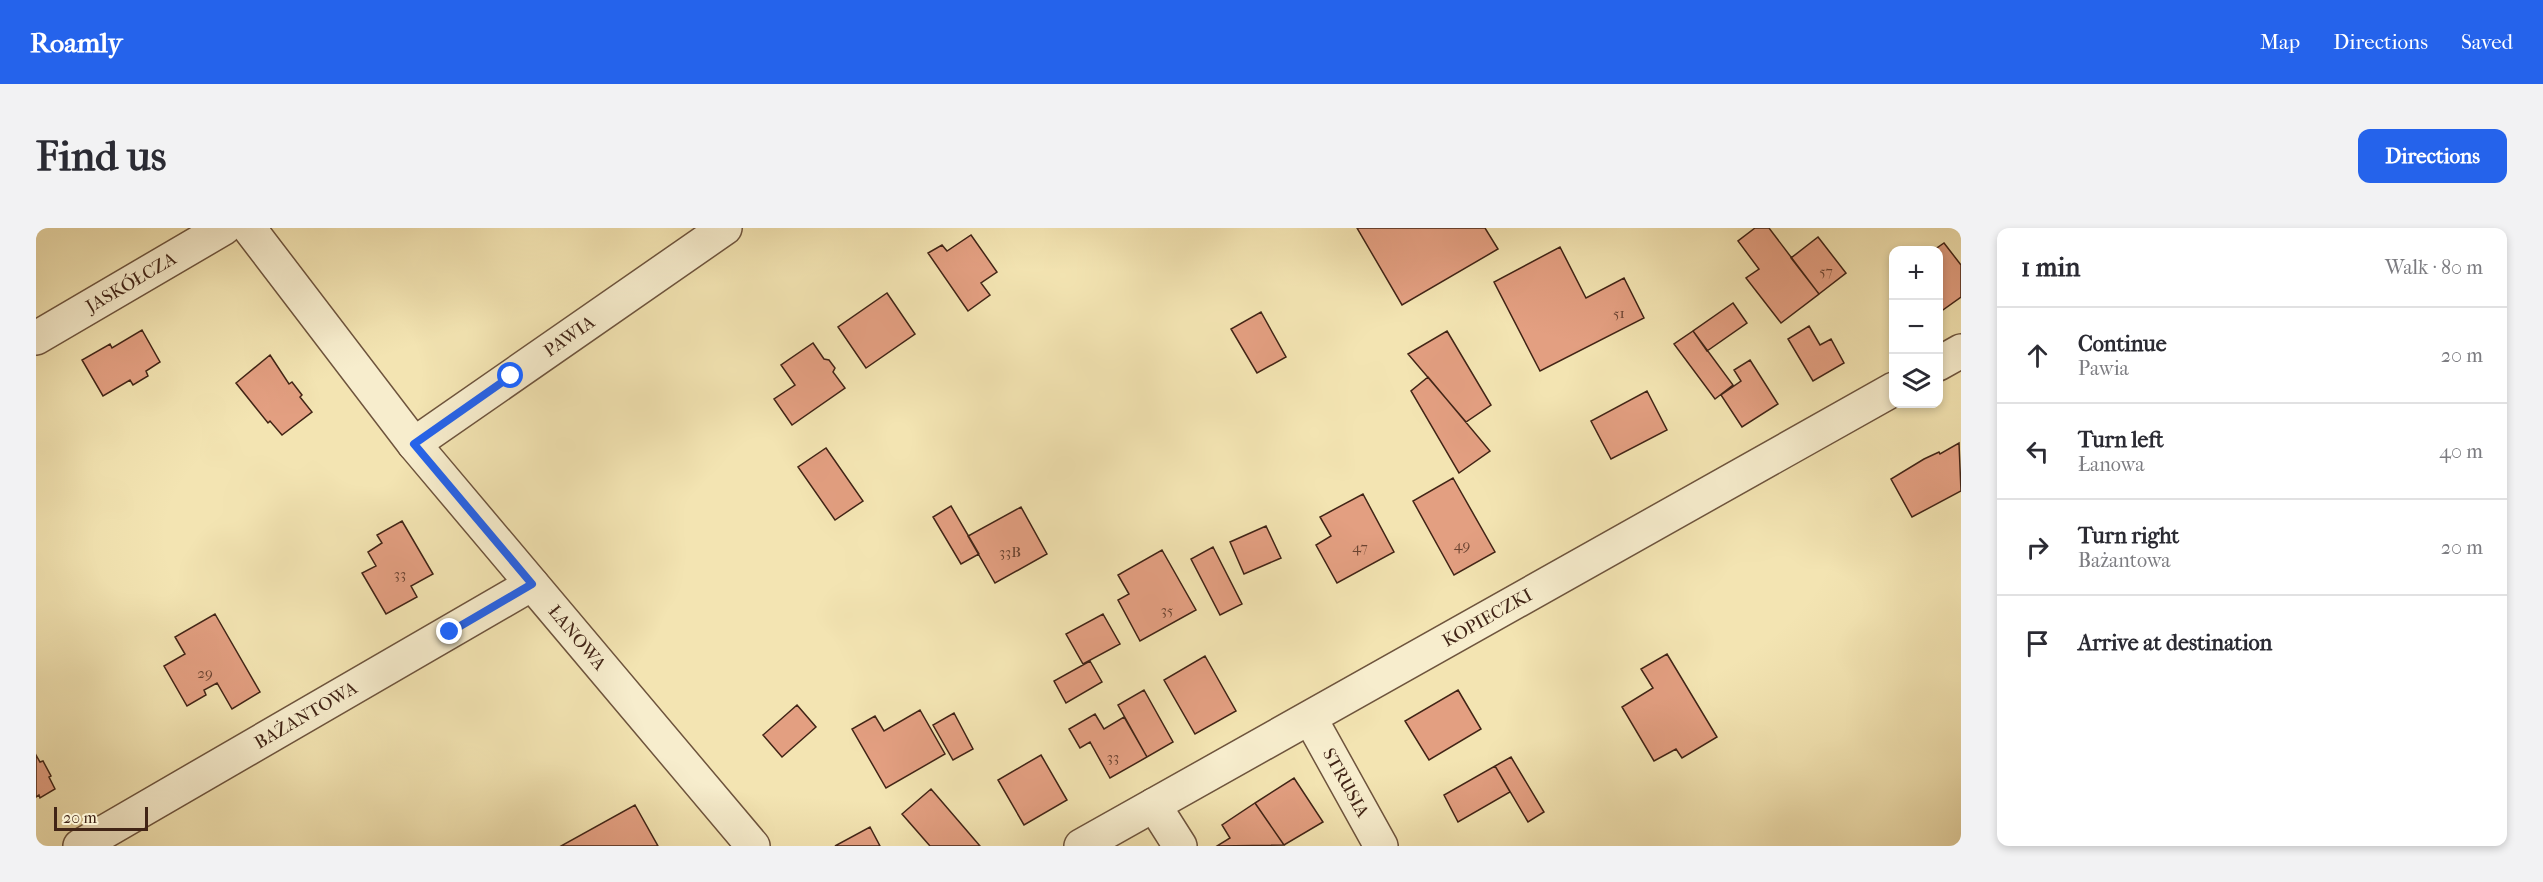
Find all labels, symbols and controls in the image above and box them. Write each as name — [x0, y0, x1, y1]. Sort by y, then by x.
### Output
text: Roamly — [30, 26, 122, 59]
text: Map — [2260, 30, 2300, 54]
text: Directions — [2333, 30, 2428, 54]
text: Saved — [2461, 30, 2513, 54]
button: Directions — [2358, 129, 2507, 183]
text: Find us — [36, 132, 166, 181]
map controls — [1889, 246, 1943, 408]
button: + — [1889, 246, 1943, 300]
street label: JASKÓŁCZA — [80, 248, 180, 318]
text: 1 min — [2021, 252, 2080, 283]
text: Walk · 80 m — [2385, 256, 2483, 279]
house number: 57 — [1819, 262, 1833, 280]
button: − — [1889, 300, 1943, 354]
house number: 51 — [1613, 304, 1625, 322]
street label: PAWIA — [540, 311, 599, 361]
text: Continue — [2078, 331, 2167, 357]
icon: ahead — [2021, 339, 2054, 372]
text: 20 m — [2441, 344, 2483, 367]
button: layers — [1889, 354, 1943, 408]
text: Pawia — [2078, 357, 2129, 380]
route start — [497, 362, 523, 388]
text: Turn left — [2078, 427, 2164, 453]
icon: left — [2021, 435, 2054, 468]
text: 40 m — [2439, 440, 2483, 463]
text: Łanowa — [2078, 453, 2145, 476]
text: Turn right — [2078, 523, 2179, 549]
icon: right — [2021, 531, 2054, 564]
house number: 49 — [1454, 536, 1470, 554]
text: 20 m — [2441, 536, 2483, 559]
house number: 47 — [1352, 538, 1368, 556]
house number: 33B — [999, 543, 1021, 561]
text: Bażantowa — [2078, 549, 2171, 572]
house number: 33 — [394, 565, 406, 583]
street label: KOPIECZKI — [1439, 584, 1536, 651]
street label: ŁANOWA — [544, 601, 611, 675]
house number: 35 — [1161, 601, 1173, 619]
route end — [436, 618, 462, 644]
icon: arrive — [2021, 627, 2054, 660]
text: Arrive at destination — [2078, 630, 2272, 656]
house number: 29 — [197, 664, 213, 682]
street label: BAŻANTOWA — [251, 677, 361, 753]
street label: STRUSIA — [1318, 744, 1374, 821]
house number: 33 — [1107, 748, 1119, 766]
scale bar — [54, 804, 148, 832]
text: 20 m — [63, 808, 97, 827]

